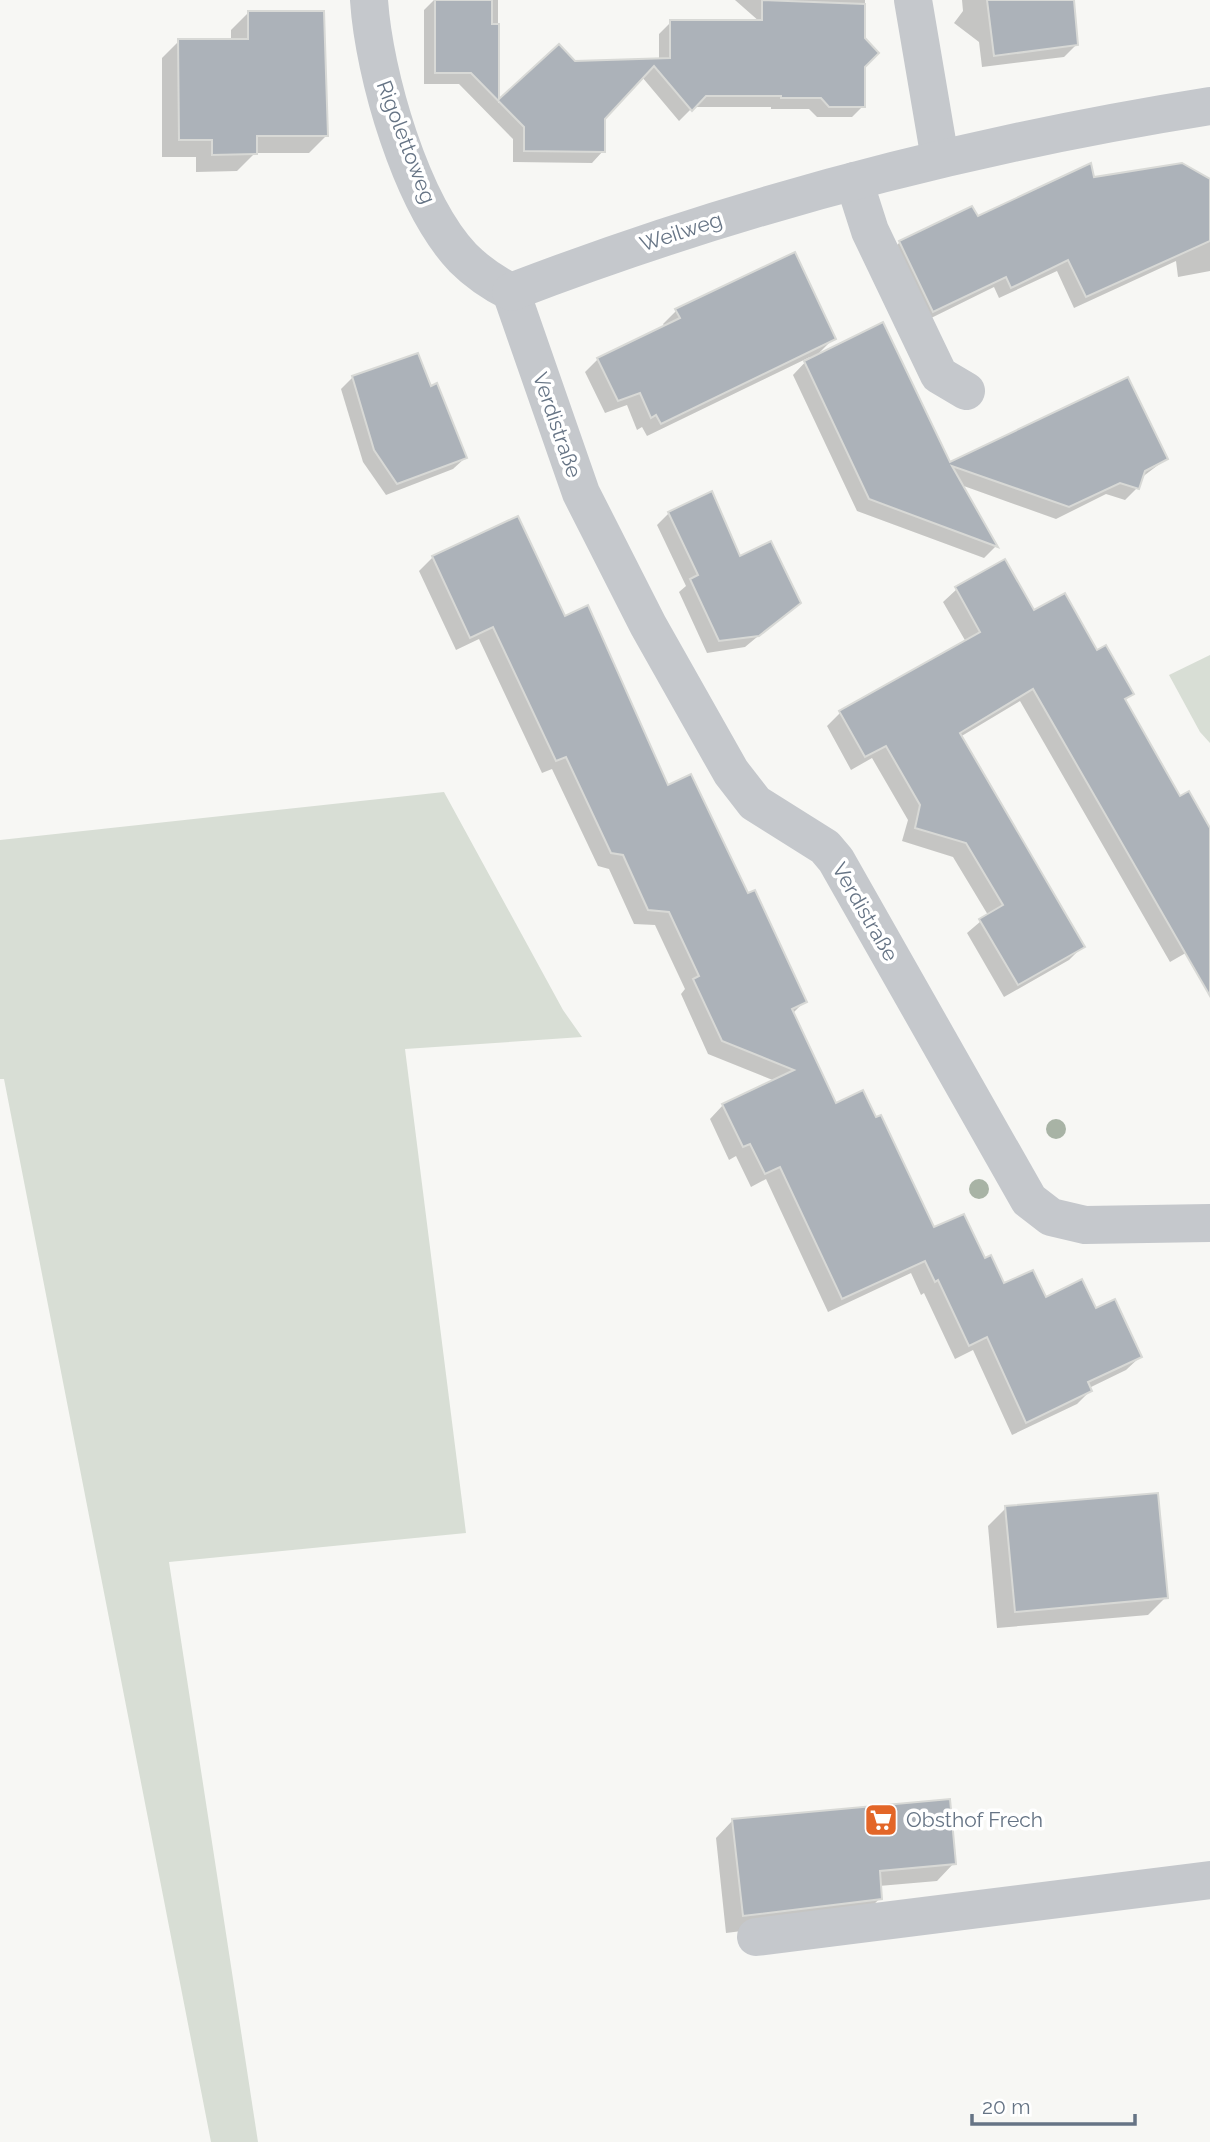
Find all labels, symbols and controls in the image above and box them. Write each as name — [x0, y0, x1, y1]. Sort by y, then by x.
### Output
street label: Rigolettoweg — [372, 77, 441, 207]
street label: Weilweg — [637, 207, 725, 257]
street label: Verdistraße — [528, 369, 587, 481]
street label: Verdistraße — [827, 858, 904, 966]
supermarket icon: Obsthof Frech — [862, 1801, 900, 1839]
place label: Obsthof Frech — [906, 1807, 1043, 1832]
scale bar — [972, 2082, 1135, 2126]
text: 20 m — [982, 2094, 1030, 2119]

